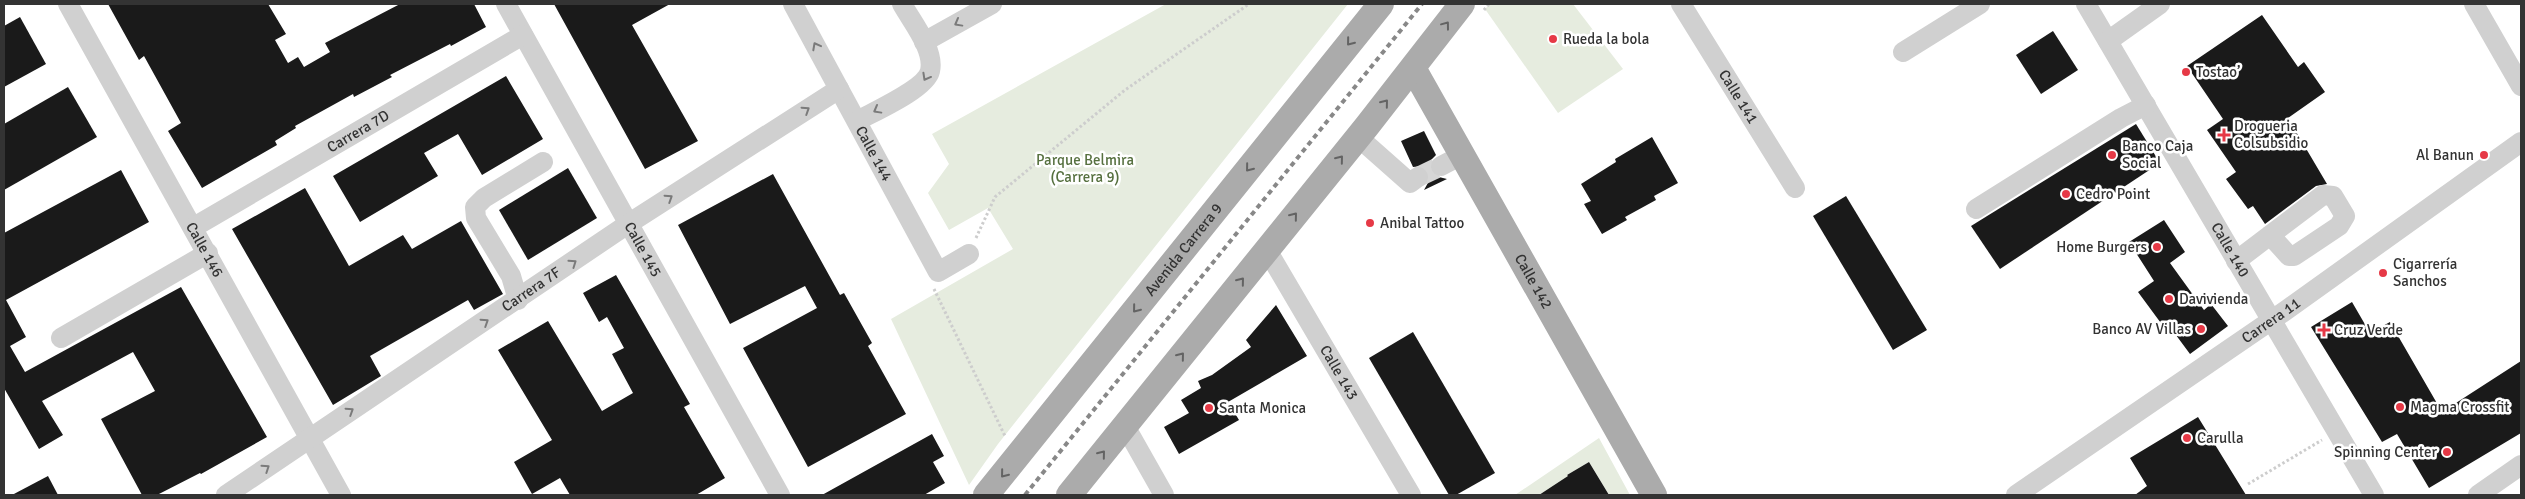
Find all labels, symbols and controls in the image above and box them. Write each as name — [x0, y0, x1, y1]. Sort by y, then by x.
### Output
one-way arrow — [954, 17, 963, 27]
one-way arrow — [1441, 22, 1449, 31]
place label: Rueda la bola — [1563, 30, 1649, 48]
marker: Rueda la bola — [1547, 33, 1559, 45]
one-way arrow — [1348, 36, 1356, 45]
one-way arrow — [812, 43, 822, 52]
place label: Tostao’ — [2196, 63, 2240, 81]
street label: Calle 141 — [1715, 66, 1762, 127]
marker: Tostao’ — [2180, 66, 2192, 78]
one-way arrow — [922, 72, 932, 81]
one-way arrow — [1380, 100, 1388, 109]
one-way arrow — [873, 103, 882, 113]
street label: Carrera 7D — [324, 106, 392, 156]
one-way arrow — [800, 107, 810, 116]
place label: Drogueria Colsubsidio — [2234, 117, 2308, 152]
street label: Calle 144 — [852, 123, 896, 184]
marker: Drogueria Colsubsidio — [2218, 129, 2230, 141]
place label: Banco Caja Social — [2122, 137, 2193, 172]
place label: Al Banun — [2416, 146, 2474, 164]
marker: Banco Caja Social — [2106, 149, 2118, 161]
marker: Al Banun — [2478, 149, 2490, 161]
park label: Parque Belmira (Carrera 9) — [1036, 151, 1134, 186]
one-way arrow — [1334, 156, 1343, 165]
one-way arrow — [1245, 163, 1254, 172]
place label: Cedro Point — [2076, 185, 2150, 203]
marker: Cedro Point — [2060, 188, 2072, 200]
one-way arrow — [664, 195, 673, 204]
street label: Avenida Carrera 9 — [1141, 200, 1226, 299]
one-way arrow — [1289, 213, 1297, 222]
place label: Anibal Tattoo — [1380, 214, 1465, 232]
marker: Anibal Tattoo — [1364, 217, 1376, 229]
street label: Calle 146 — [182, 219, 227, 280]
street label: Calle 145 — [620, 219, 665, 280]
street label: Calle 140 — [2207, 219, 2253, 280]
place label: Home Burgers — [2056, 238, 2147, 256]
marker: Home Burgers — [2151, 241, 2163, 253]
street label: Calle 142 — [1511, 251, 1556, 312]
place label: Cigarrería Sanchos — [2393, 255, 2457, 290]
one-way arrow — [567, 260, 576, 269]
street label: Carrera 7F — [498, 263, 564, 316]
marker: Cigarrería Sanchos — [2377, 267, 2389, 279]
one-way arrow — [1236, 278, 1245, 287]
place label: Davivienda — [2179, 290, 2248, 308]
marker: Davivienda — [2163, 293, 2175, 305]
street label: Carrera 11 — [2238, 294, 2304, 347]
one-way arrow — [1132, 303, 1141, 312]
one-way arrow — [480, 319, 489, 328]
place label: Banco AV Villas — [2092, 320, 2191, 338]
place label: Cruz Verde — [2334, 321, 2403, 339]
marker: Banco AV Villas — [2195, 323, 2207, 335]
marker: Cruz Verde — [2318, 324, 2330, 336]
street label: Calle 143 — [1316, 342, 1362, 403]
one-way arrow — [1175, 353, 1183, 362]
place label: Magma Crossfit — [2410, 398, 2510, 416]
place label: Santa Monica — [1219, 399, 1306, 417]
marker: Magma Crossfit — [2394, 401, 2406, 413]
marker: Santa Monica — [1203, 402, 1215, 414]
one-way arrow — [344, 408, 353, 418]
place label: Carulla — [2197, 429, 2244, 447]
marker: Carulla — [2181, 432, 2193, 444]
place label: Spinning Center — [2334, 443, 2437, 461]
marker: Spinning Center — [2441, 446, 2453, 458]
one-way arrow — [1097, 451, 1105, 460]
one-way arrow — [260, 465, 270, 474]
one-way arrow — [1000, 468, 1009, 477]

